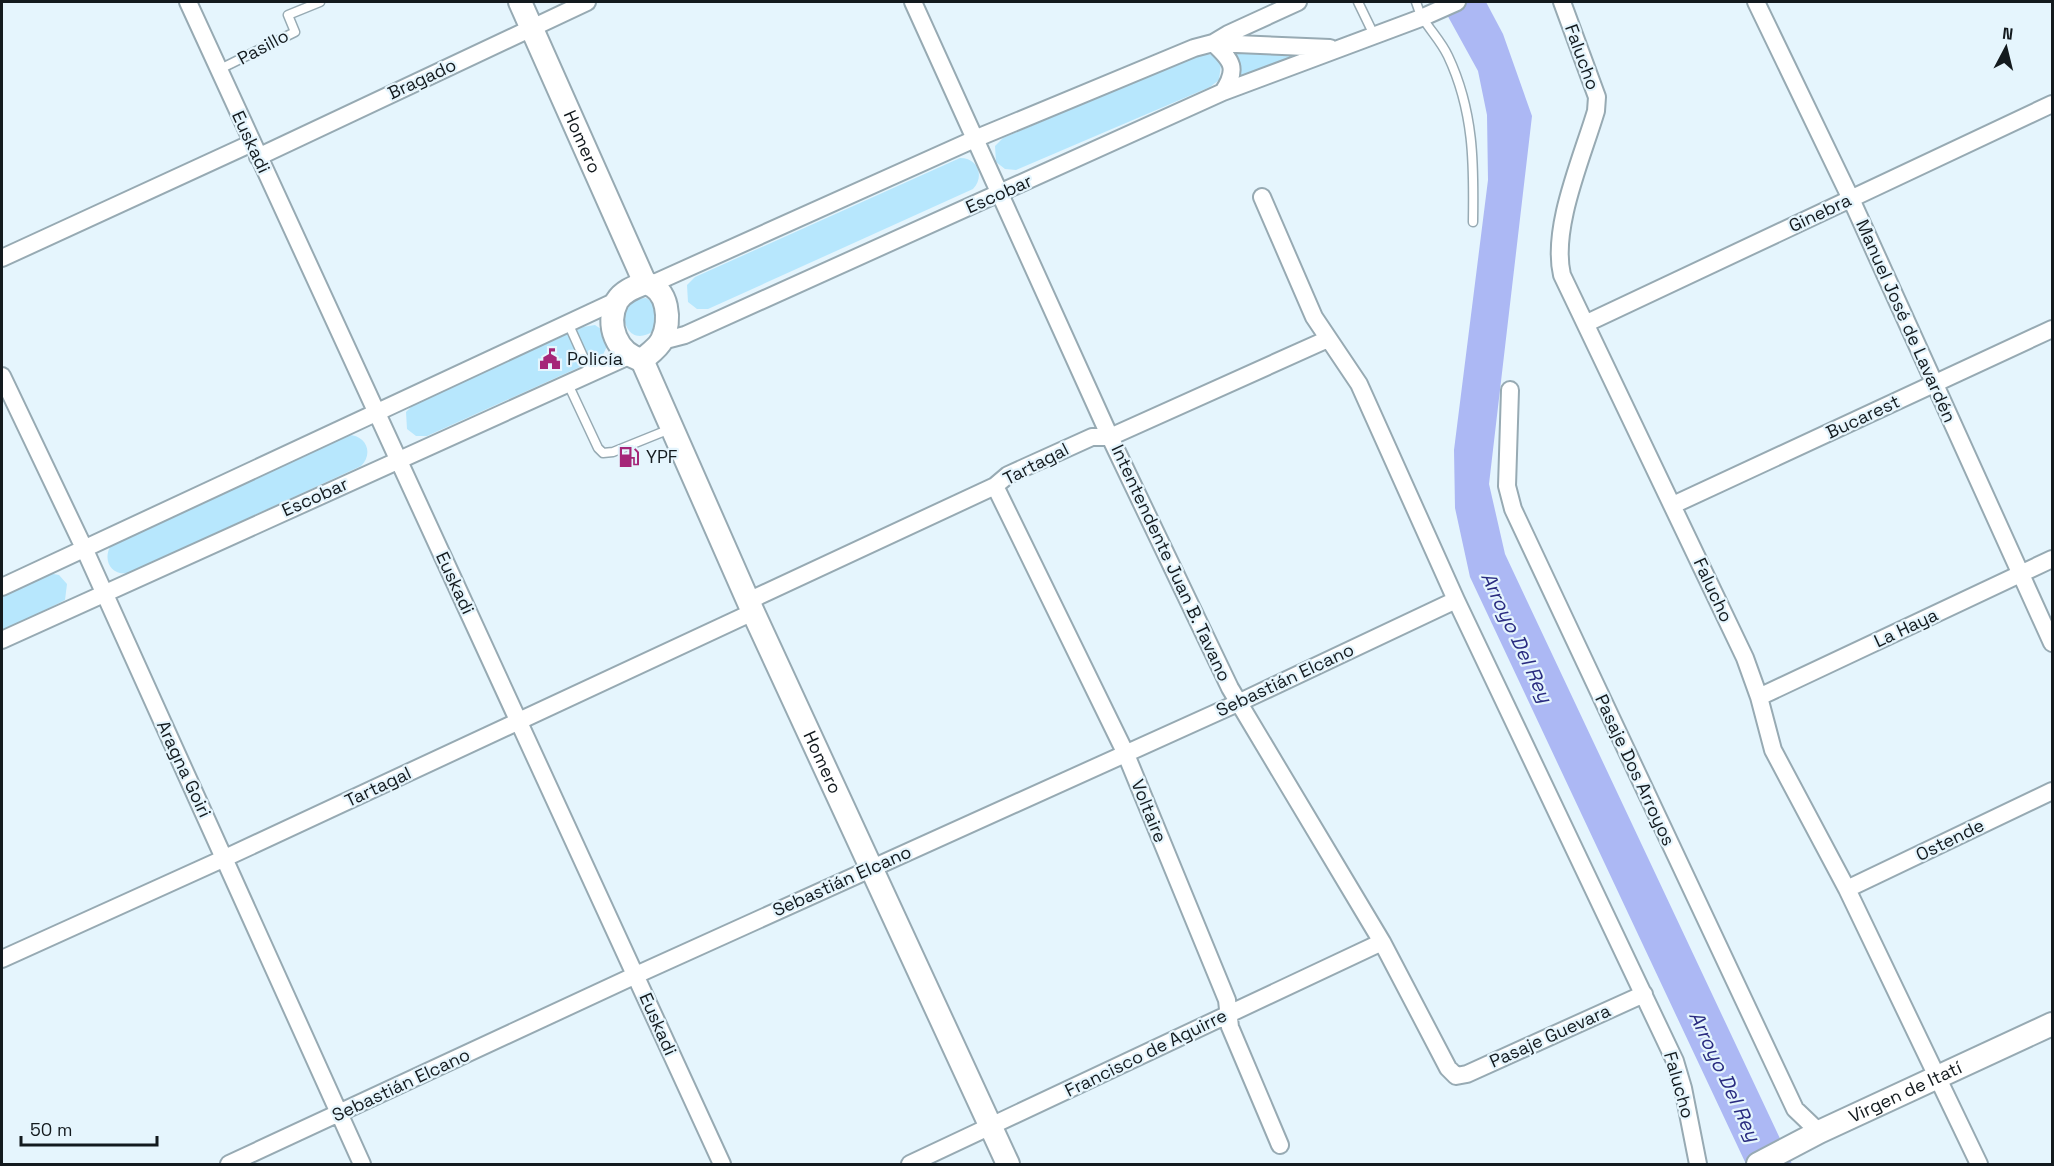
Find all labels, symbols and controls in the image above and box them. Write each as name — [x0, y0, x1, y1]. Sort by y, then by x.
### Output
north arrow — [1976, 18, 2036, 78]
street label: Falucho — [1560, 21, 1605, 93]
text: N — [2001, 23, 2014, 45]
street label: Pasillo — [233, 24, 292, 70]
street label: Bragado — [384, 53, 460, 104]
street label: Homero — [559, 106, 607, 177]
street label: Euskadi — [227, 107, 276, 177]
street label: Escobar — [962, 169, 1036, 218]
street label: Ginebra — [1785, 188, 1855, 237]
street label: Manuel José de Lavardén — [1851, 216, 1962, 426]
public building icon: Policía — [538, 347, 562, 371]
place label: Policía — [567, 347, 623, 370]
street label: Bucarest — [1822, 389, 1903, 444]
street label: Tartagal — [999, 437, 1073, 490]
street label: Intentendente Juan B. Tavano — [1106, 441, 1237, 685]
fuel station icon: YPF — [617, 445, 641, 469]
place label: YPF — [646, 445, 678, 468]
street label: Escobar — [278, 472, 352, 521]
street label: Euskadi — [431, 548, 480, 618]
street label: Falucho — [1689, 554, 1738, 626]
water label: Arroyo Del Rey — [1475, 567, 1559, 708]
street label: La Haya — [1870, 603, 1942, 652]
street label: Sebastián Elcano — [1212, 638, 1357, 722]
street label: Pasaje Dos Arroyos — [1590, 690, 1681, 849]
street label: Aragna Goiri — [152, 717, 217, 821]
street label: Homero — [798, 727, 847, 797]
street label: Tartagal — [341, 761, 415, 812]
street label: Voltaire — [1126, 776, 1173, 846]
street label: Ostende — [1912, 813, 1988, 866]
street label: Sebastián Elcano — [769, 840, 915, 921]
street label: Euskadi — [634, 989, 682, 1059]
street label: Pasaje Guevara — [1486, 999, 1614, 1073]
street label: Francisco de Aguirre — [1061, 1003, 1231, 1102]
water label: Arroyo Del Rey — [1683, 1006, 1767, 1147]
street label: Sebastián Elcano — [328, 1043, 473, 1127]
street label: Falucho — [1659, 1049, 1700, 1121]
street label: Virgen de Itatí — [1845, 1055, 1966, 1128]
scale bar — [21, 1109, 158, 1147]
text: 50 m — [30, 1118, 72, 1141]

